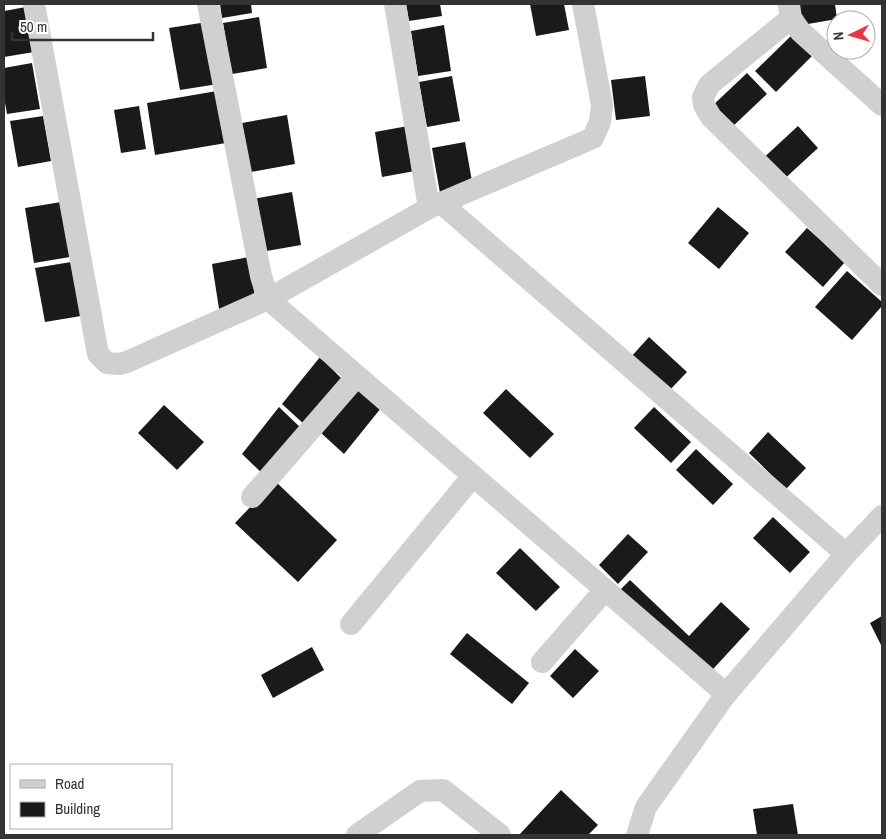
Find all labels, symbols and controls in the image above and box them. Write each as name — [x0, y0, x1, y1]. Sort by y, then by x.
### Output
scale bar — [12, 10, 154, 42]
north arrow — [826, 10, 876, 60]
text: 50 m — [20, 16, 47, 37]
text: N — [829, 31, 847, 41]
legend — [10, 764, 172, 829]
text: Road — [55, 773, 84, 794]
text: Building — [55, 798, 100, 819]

